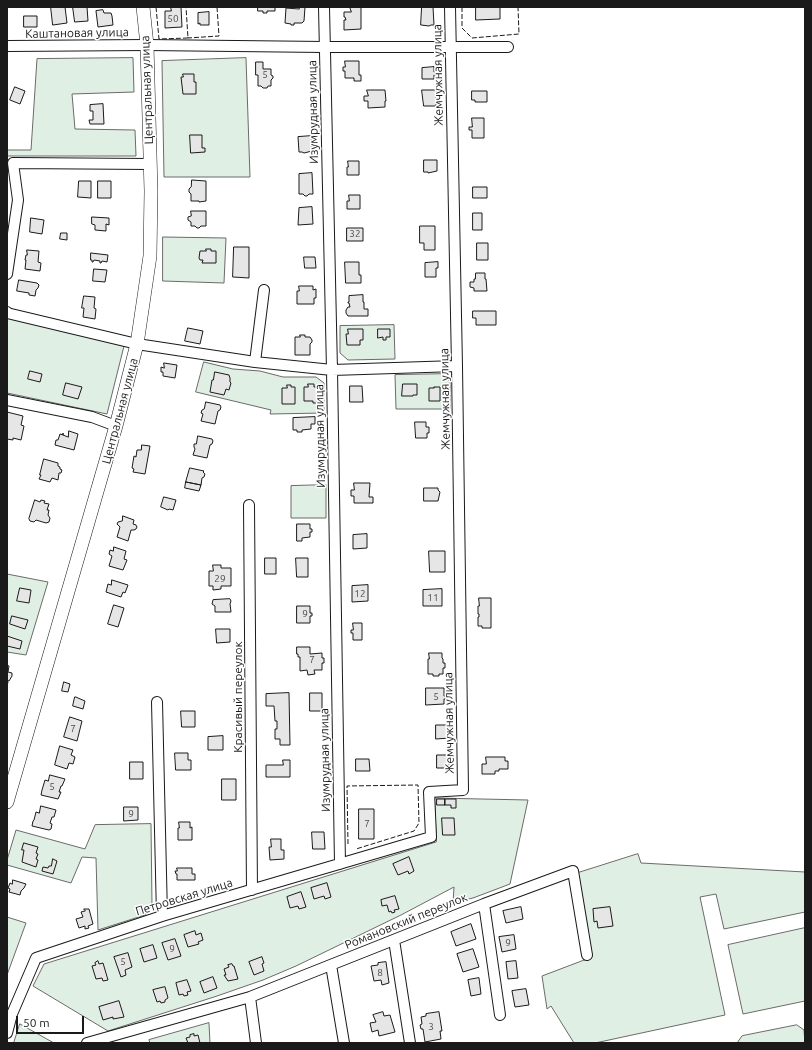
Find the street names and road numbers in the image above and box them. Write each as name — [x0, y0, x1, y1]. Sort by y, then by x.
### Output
street label: Жемчужная улица — [430, 24, 446, 126]
street label: Каштановая улица — [25, 25, 129, 41]
street label: Центральная улица — [138, 35, 156, 145]
street label: Изумрудная улица — [305, 60, 321, 164]
street label: Жемчужная улица — [437, 348, 453, 450]
street label: Центральная улица — [99, 356, 141, 466]
street label: Изумрудная улица — [312, 384, 328, 488]
street label: Красивый переулок — [231, 641, 245, 753]
street label: Жемчужная улица — [441, 672, 457, 774]
street label: Изумрудная улица — [317, 708, 333, 812]
street label: Петровская улица — [134, 875, 234, 919]
street label: Романовский переулок — [342, 890, 470, 952]

